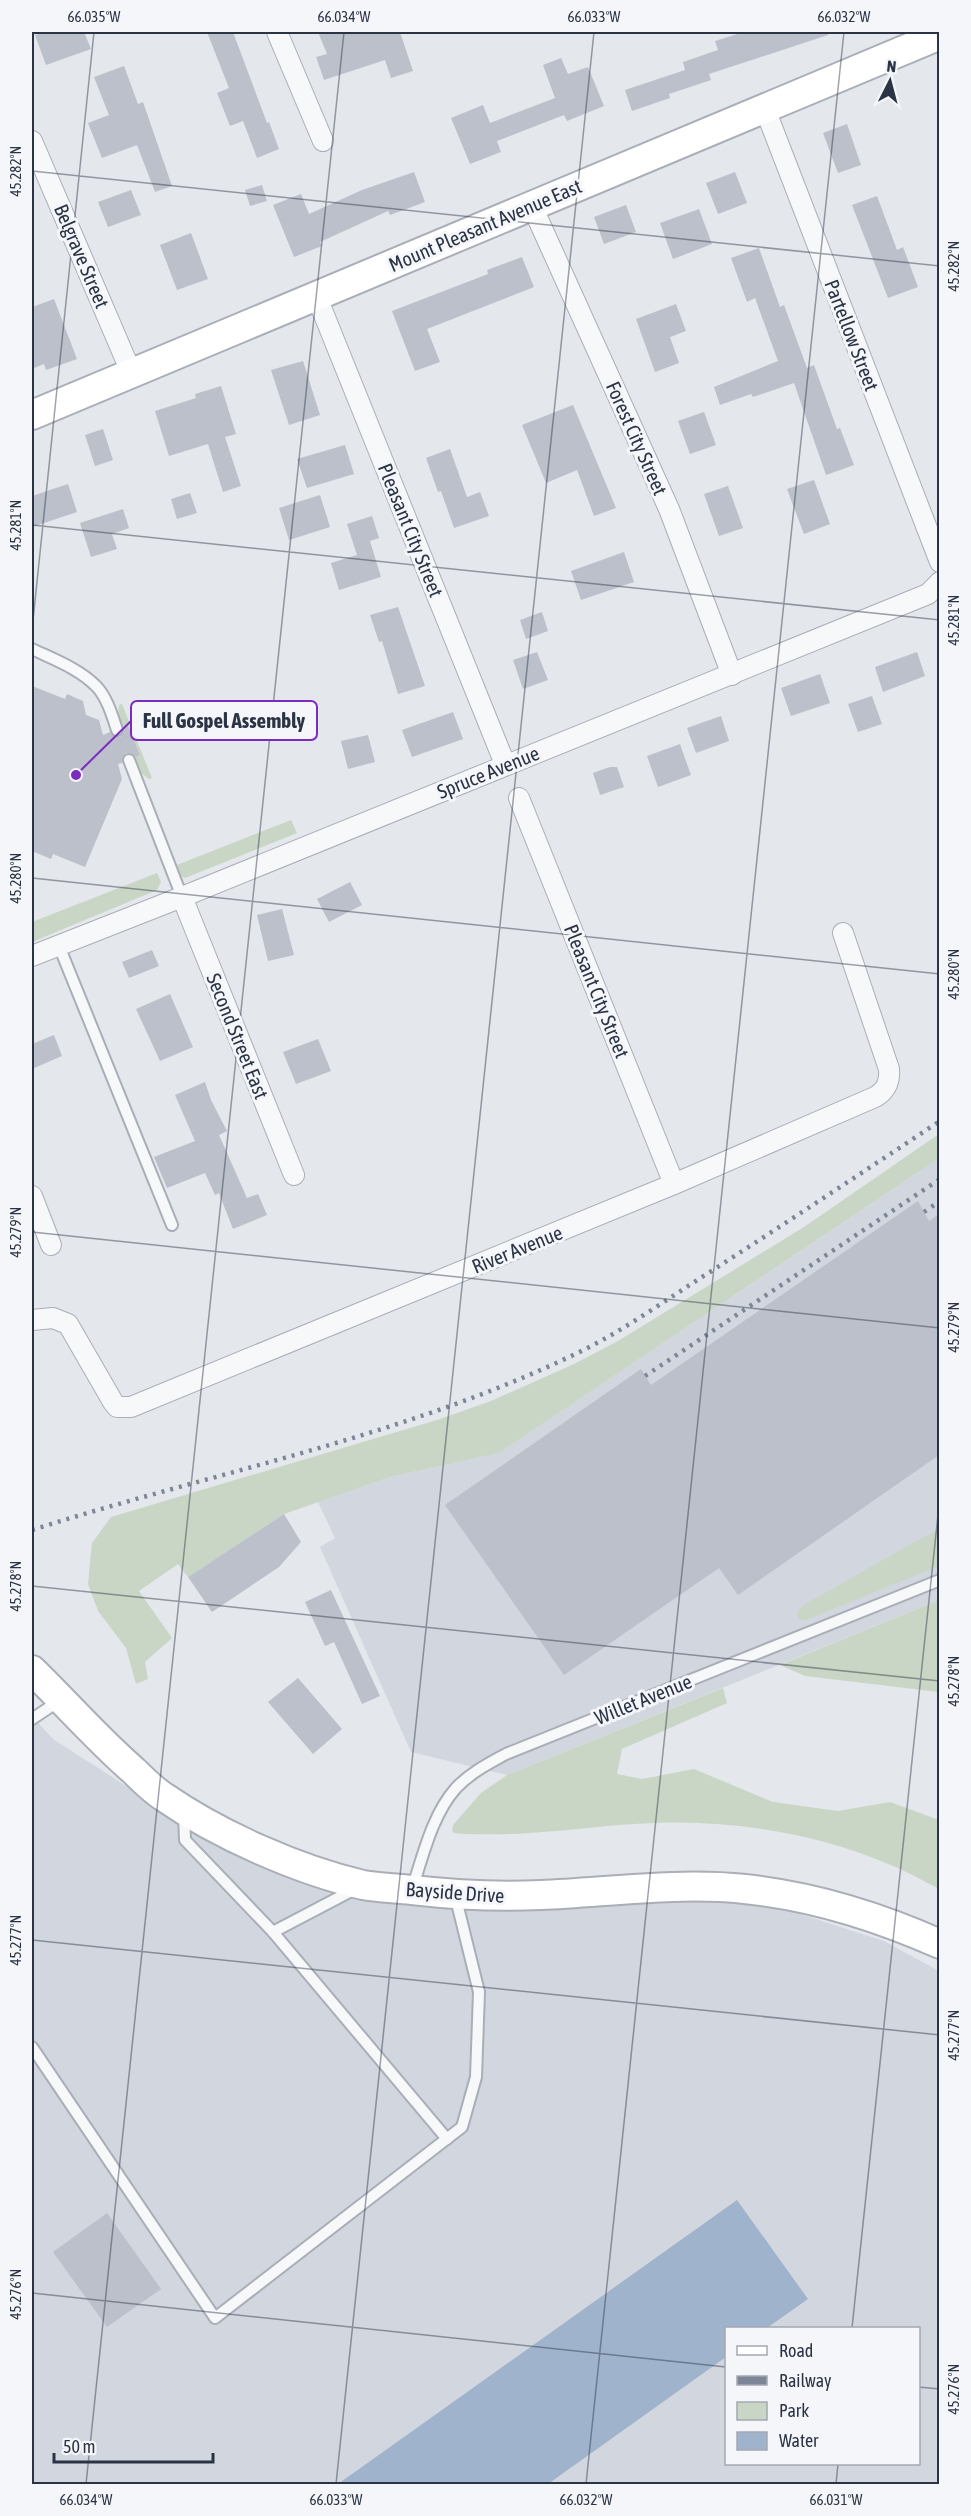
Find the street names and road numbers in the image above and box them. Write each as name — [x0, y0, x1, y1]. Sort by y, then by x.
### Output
street label: Mount Pleasant Avenue East — [385, 174, 585, 276]
street label: Belgrave Street — [50, 201, 114, 312]
street label: Partellow Street — [820, 276, 884, 394]
street label: Forest City Street — [602, 378, 672, 499]
street label: Pleasant City Street — [374, 460, 448, 600]
street label: Spruce Avenue — [434, 741, 542, 803]
street label: Pleasant City Street — [560, 921, 634, 1061]
street label: Second Street East — [202, 970, 274, 1102]
street label: River Avenue — [468, 1220, 566, 1278]
street label: Willet Avenue — [591, 1669, 695, 1729]
street label: Bayside Drive — [405, 1877, 505, 1907]

